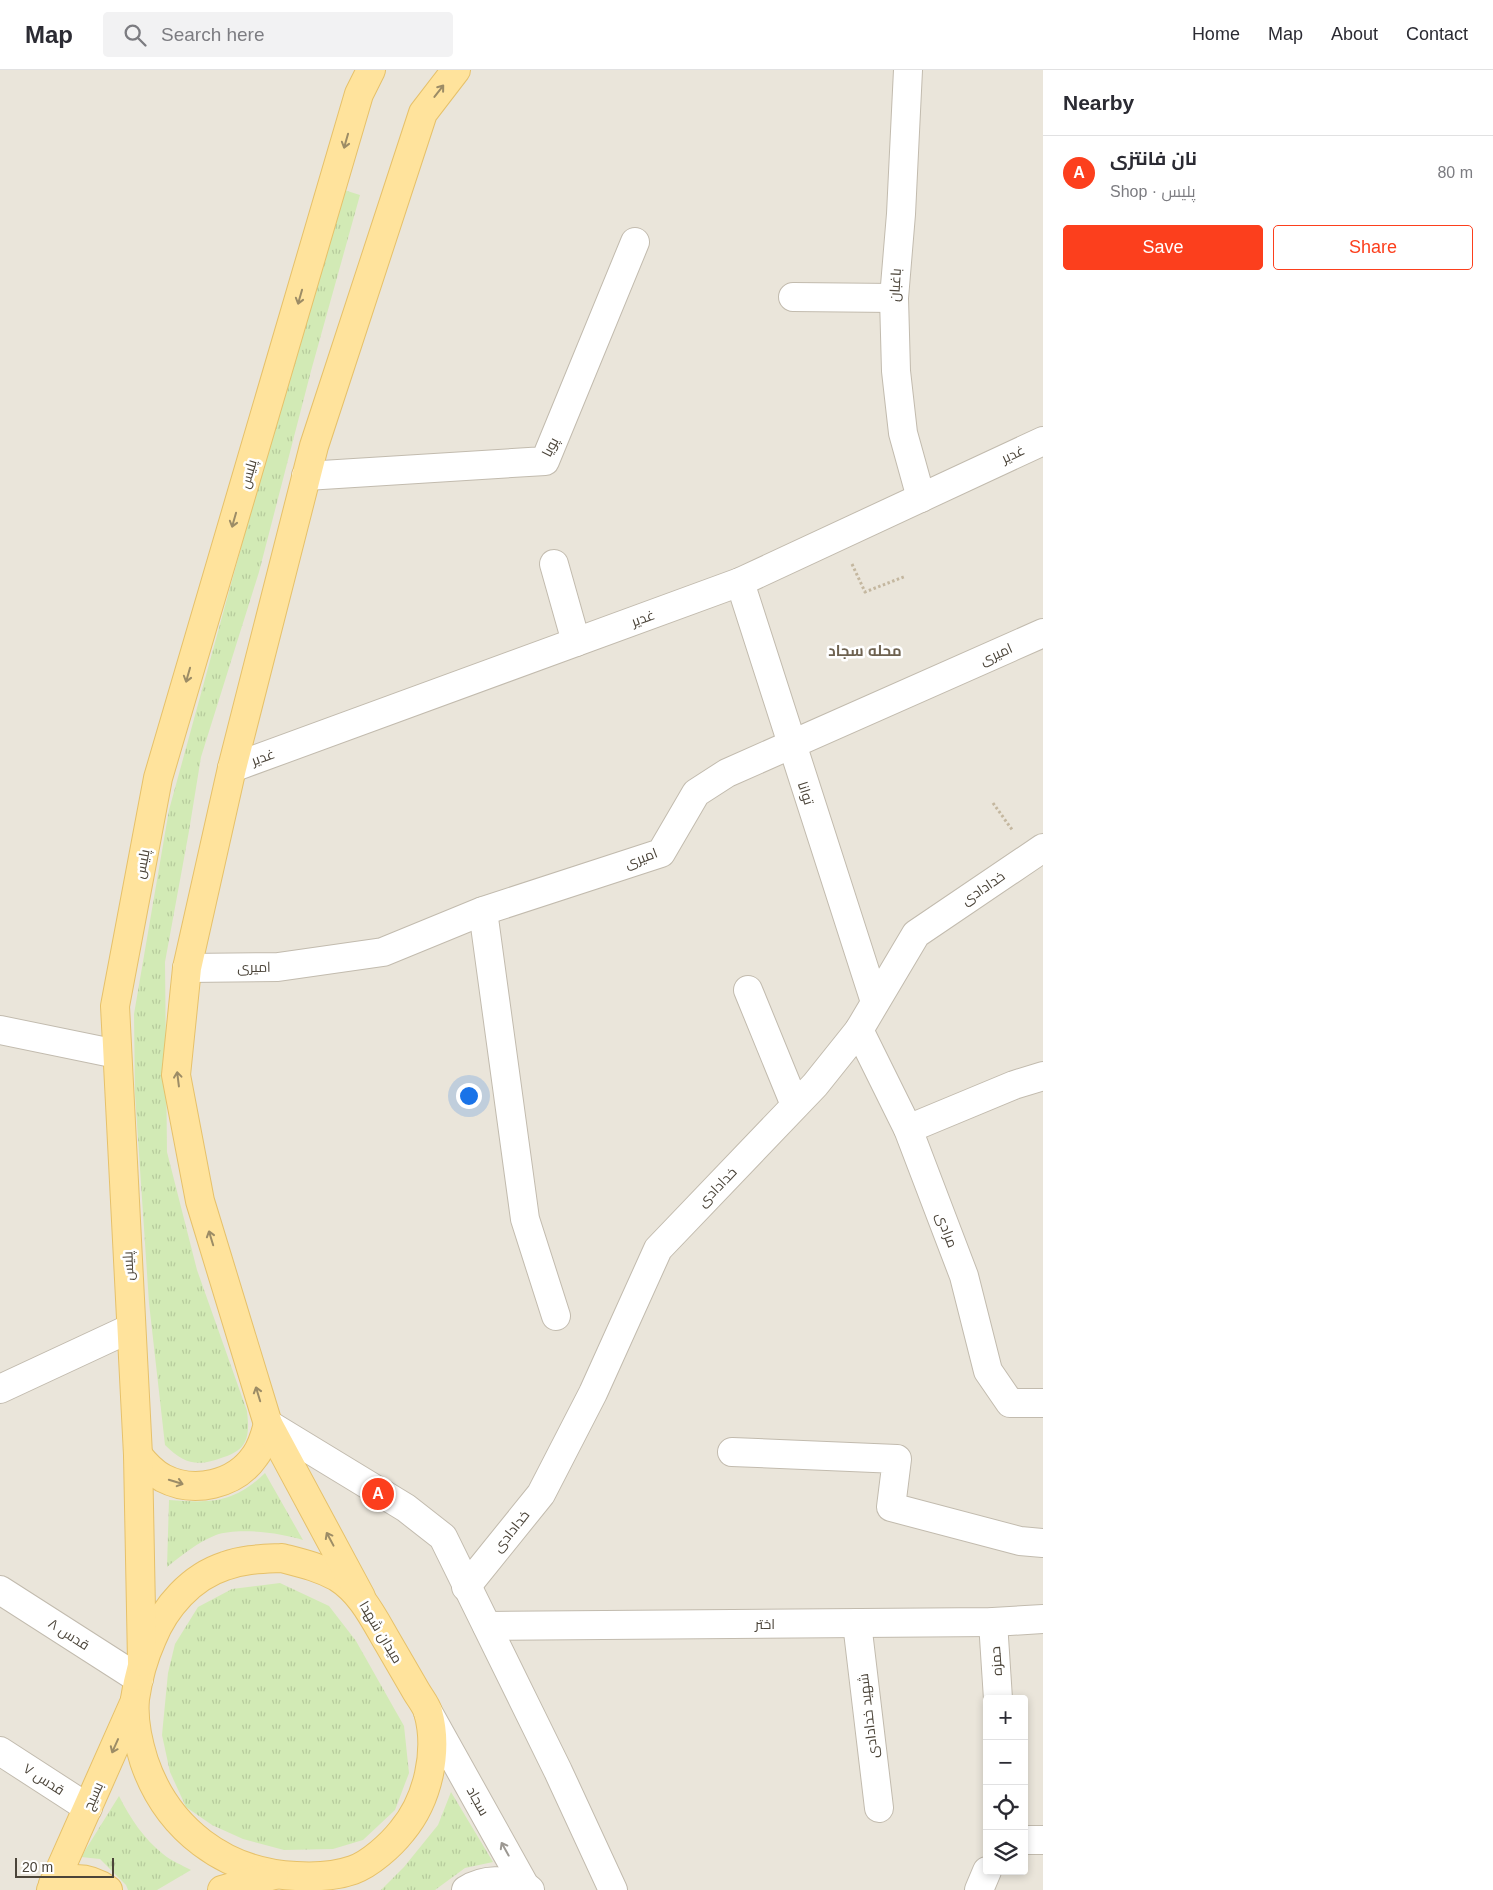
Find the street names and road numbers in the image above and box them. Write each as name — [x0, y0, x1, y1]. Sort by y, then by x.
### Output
street label: باغبان — [886, 268, 904, 302]
street label: پویا — [538, 434, 563, 460]
street label: غدیر — [998, 442, 1027, 467]
street label: پلیس — [236, 457, 262, 491]
street label: غدیر — [628, 606, 657, 630]
street label: امیری — [977, 640, 1015, 668]
street label: غدیر — [248, 745, 277, 769]
street label: توانا — [795, 779, 817, 807]
street label: امیری — [622, 845, 660, 871]
street label: پلیس — [131, 848, 155, 880]
street label: خدادادی — [958, 868, 1008, 908]
street label: امیری — [237, 959, 271, 975]
street label: خدادادی — [694, 1164, 740, 1210]
street label: مرادی — [933, 1210, 961, 1250]
street label: پلیس — [119, 1250, 139, 1281]
street label: خدادادی — [489, 1507, 533, 1555]
street label: میدان شهدا — [356, 1598, 406, 1666]
street label: قدس ۸ — [46, 1615, 92, 1653]
street label: اختر — [754, 1616, 775, 1632]
street label: حمزه — [987, 1646, 1005, 1676]
street label: شهید خدادادی — [855, 1673, 881, 1759]
street label: قدس ۷ — [21, 1760, 67, 1798]
street label: بسیج — [80, 1780, 107, 1813]
street label: سجاد — [464, 1784, 492, 1818]

